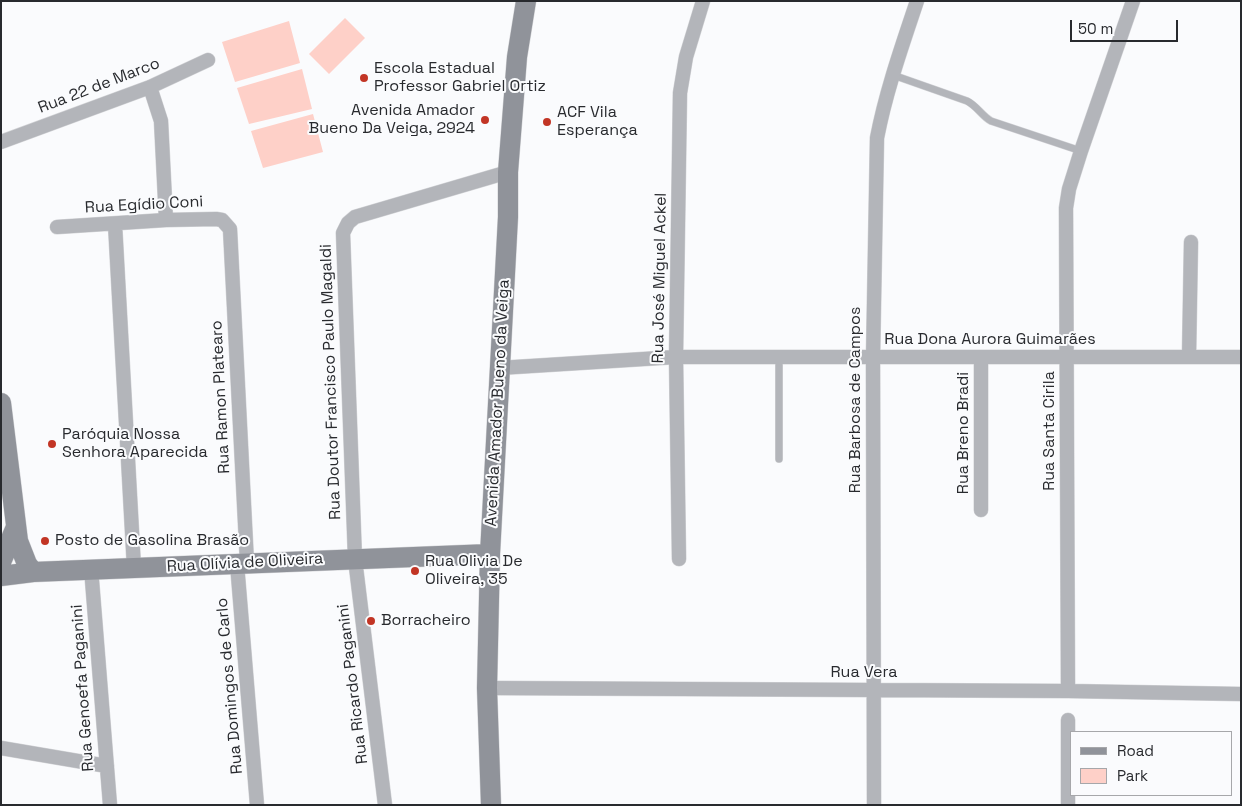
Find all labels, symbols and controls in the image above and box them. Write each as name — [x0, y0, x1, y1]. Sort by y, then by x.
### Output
scale bar — [1072, 10, 1180, 42]
text: 50 m — [1078, 19, 1113, 38]
street label: Rua 22 de Marco — [35, 54, 163, 118]
place label: Escola Estadual Professor Gabriel Ortiz — [374, 59, 546, 97]
marker: Escola Estadual Professor Gabriel Ortiz — [358, 72, 370, 84]
place label: Avenida Amador Bueno Da Veiga, 2924 — [309, 101, 475, 139]
place label: ACF Vila Esperança — [557, 103, 638, 141]
marker: Avenida Amador Bueno Da Veiga, 2924 — [479, 114, 491, 126]
marker: ACF Vila Esperança — [541, 116, 553, 128]
street label: Rua Egídio Coni — [84, 192, 204, 218]
street label: Rua José Miguel Ackel — [649, 192, 671, 364]
street label: Rua Doutor Francisco Paulo Magaldi — [317, 244, 345, 520]
street label: Avenida Amador Bueno da Veiga — [482, 279, 514, 527]
street label: Rua Barbosa de Campos — [846, 307, 866, 493]
street label: Rua Ramon Platearo — [207, 320, 235, 474]
street label: Rua Dona Aurora Guimarães — [884, 330, 1096, 350]
street label: Rua Santa Cirila — [1040, 371, 1060, 491]
street label: Rua Breno Bradi — [954, 372, 974, 494]
place label: Paróquia Nossa Senhora Aparecida — [62, 425, 208, 463]
marker: Paróquia Nossa Senhora Aparecida — [46, 438, 58, 450]
place label: Posto de Gasolina Brasão — [55, 531, 249, 551]
marker: Posto de Gasolina Brasão — [39, 535, 51, 547]
street label: Rua Olívia de Oliveira — [166, 549, 324, 577]
place label: Rua Olivia De Oliveira, 35 — [425, 552, 523, 590]
marker: Rua Olivia De Oliveira, 35 — [409, 565, 421, 577]
street label: Rua Domingos de Carlo — [213, 597, 247, 775]
street label: Rua Ricardo Paganini — [334, 603, 372, 765]
street label: Rua Genoefa Paganini — [68, 604, 98, 772]
place label: Borracheiro — [381, 611, 471, 631]
marker: Borracheiro — [365, 615, 377, 627]
street label: Rua Vera — [831, 663, 897, 683]
legend — [1070, 731, 1232, 796]
text: Road — [1117, 741, 1154, 760]
text: Park — [1117, 766, 1148, 785]

